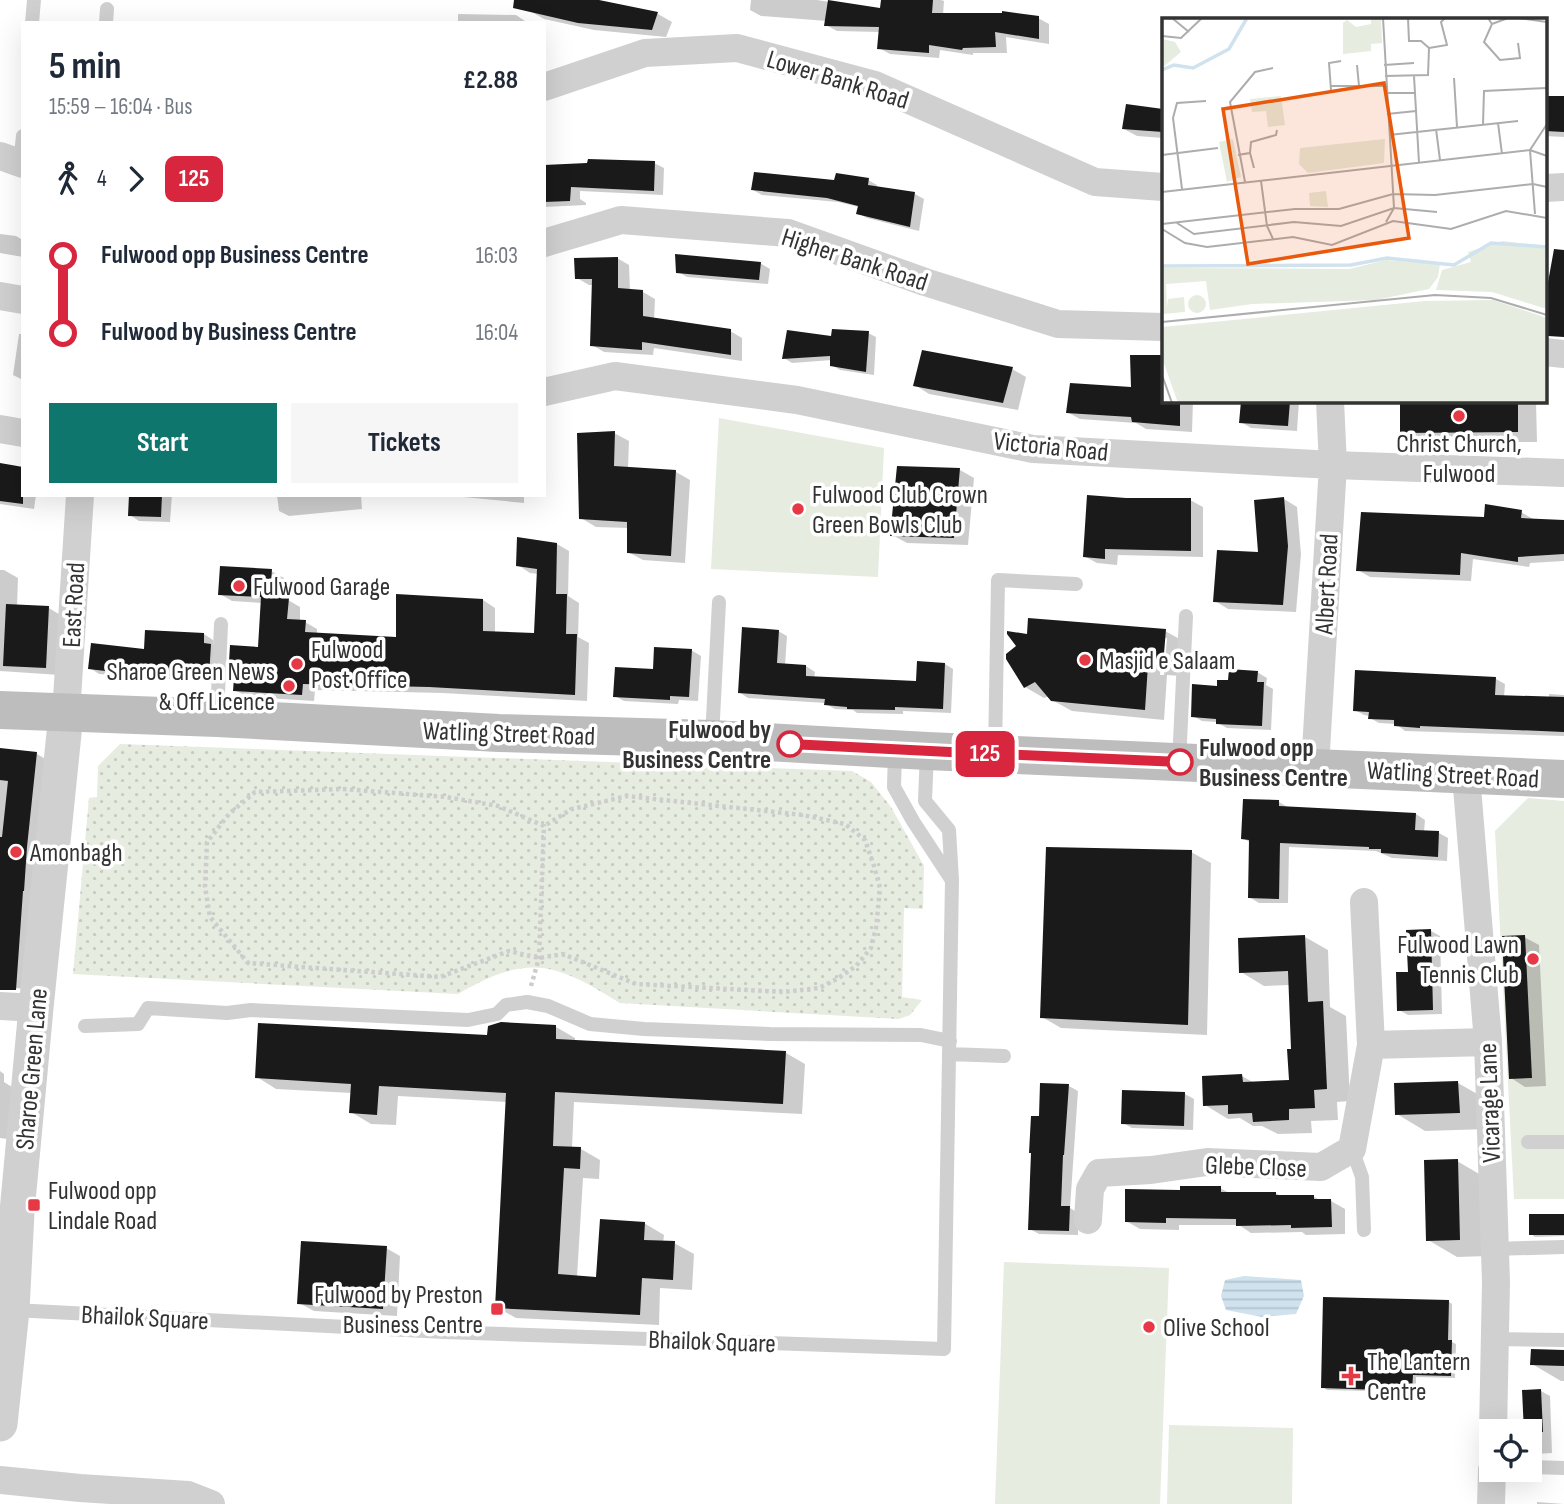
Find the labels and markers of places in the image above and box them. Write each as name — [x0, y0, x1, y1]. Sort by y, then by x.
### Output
marker: Christ Church, Fulwood — [1451, 408, 1467, 424]
place label: Christ Church, Fulwood — [1396, 429, 1522, 490]
place label: Fulwood Club Crown Green Bowls Club — [812, 480, 988, 541]
marker: Fulwood Club Crown Green Bowls Club — [790, 501, 806, 517]
place label: Fulwood Garage — [253, 572, 390, 603]
marker: Fulwood Garage — [231, 578, 247, 594]
place label: Fulwood Post Office — [311, 635, 407, 696]
place label: Masjid e Salaam — [1099, 646, 1236, 677]
marker: Masjid e Salaam — [1077, 652, 1093, 668]
marker: Fulwood Post Office — [289, 656, 305, 672]
place label: Sharoe Green News & Off Licence — [107, 657, 275, 718]
marker: Sharoe Green News & Off Licence — [281, 678, 297, 694]
place label: Fulwood by Business Centre — [622, 715, 771, 776]
marker: Fulwood by Business Centre — [777, 731, 803, 757]
place label: Fulwood opp Business Centre — [1199, 733, 1348, 794]
marker: Fulwood opp Business Centre — [1167, 749, 1193, 775]
place label: Amonbagh — [29, 838, 123, 869]
marker: Amonbagh — [8, 844, 24, 860]
place label: Fulwood Lawn Tennis Club — [1397, 930, 1519, 991]
marker: Fulwood Lawn Tennis Club — [1525, 951, 1541, 967]
place label: Fulwood opp Lindale Road — [48, 1176, 157, 1237]
marker: Fulwood opp Lindale Road — [26, 1197, 42, 1213]
place label: Fulwood by Preston Business Centre — [314, 1280, 483, 1341]
marker: Fulwood by Preston Business Centre — [489, 1301, 505, 1317]
place label: Olive School — [1163, 1313, 1270, 1344]
marker: Olive School — [1141, 1319, 1157, 1335]
place label: The Lantern Centre — [1367, 1347, 1471, 1408]
marker: The Lantern Centre — [1341, 1366, 1361, 1386]

